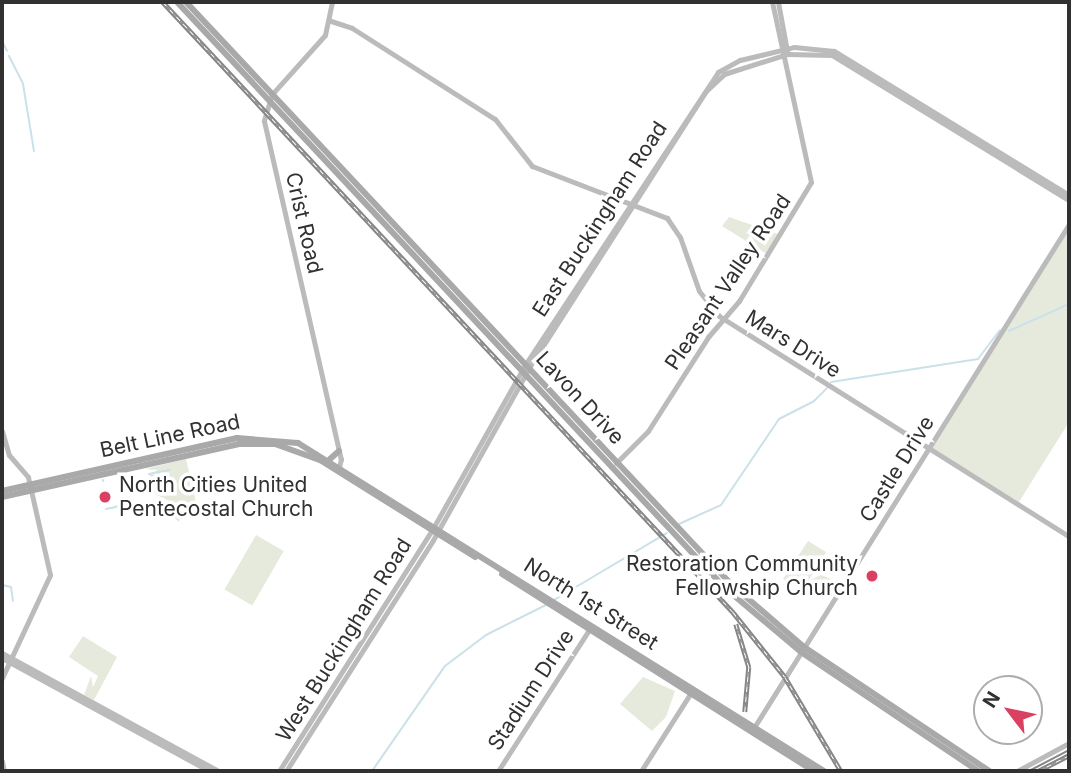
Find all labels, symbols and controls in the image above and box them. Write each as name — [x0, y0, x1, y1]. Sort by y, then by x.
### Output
street label: East Buckingham Road — [527, 117, 673, 321]
street label: Crist Road — [280, 170, 328, 276]
street label: Pleasant Valley Road — [660, 189, 796, 375]
street label: Mars Drive — [741, 305, 845, 383]
street label: Lavon Drive — [531, 346, 629, 450]
street label: Belt Line Road — [98, 409, 242, 463]
street label: Castle Drive — [854, 411, 940, 527]
place label: North Cities United Pentecostal Church — [119, 472, 313, 522]
marker: North Cities United Pentecostal Church — [97, 489, 113, 505]
street label: West Buckingham Road — [271, 534, 417, 746]
place label: Restoration Community Fellowship Church — [626, 551, 858, 601]
street label: North 1st Street — [519, 553, 663, 655]
marker: Restoration Community Fellowship Church — [864, 568, 880, 584]
street label: Stadium Drive — [483, 625, 579, 755]
north arrow — [973, 675, 1043, 745]
text: N — [978, 687, 1005, 712]

